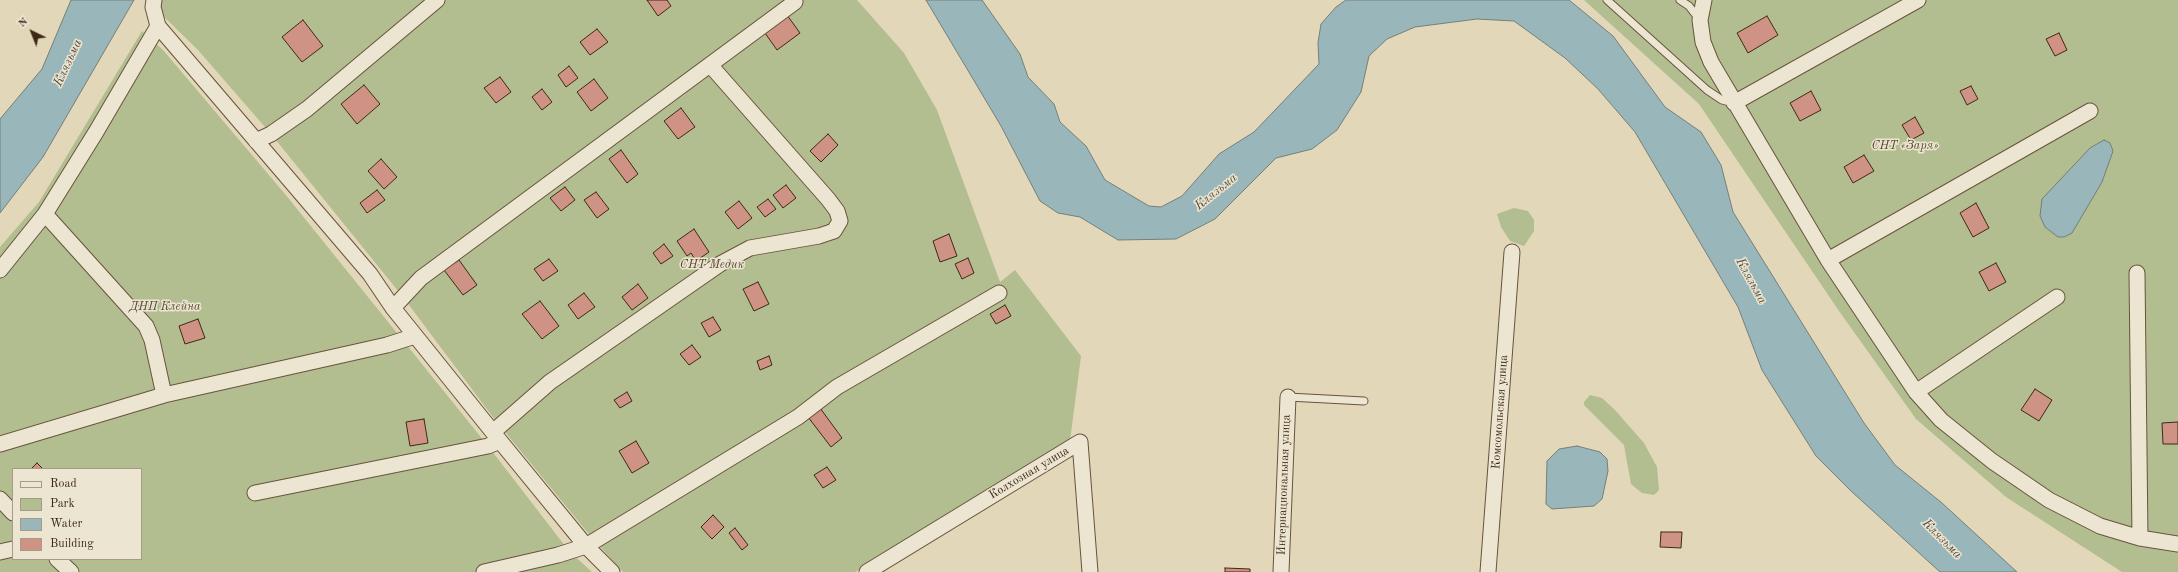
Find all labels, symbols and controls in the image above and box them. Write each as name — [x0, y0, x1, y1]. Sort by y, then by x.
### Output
north arrow — [12, 12, 52, 52]
text: N — [17, 16, 30, 30]
water label: Клязьма — [50, 37, 86, 89]
park label: СНТ «Заря» — [1872, 139, 1938, 153]
water label: Клязьма — [1192, 170, 1240, 214]
water label: Клязьма — [1732, 255, 1770, 307]
park label: СНТ Медик — [680, 258, 744, 272]
park label: ДНП Клейна — [129, 300, 201, 314]
street label: Комсомольская улица — [1489, 354, 1511, 470]
street label: Интернациональная улица — [1274, 414, 1294, 556]
street label: Колхозная улица — [986, 443, 1072, 503]
legend — [12, 468, 142, 560]
text: Road — [50, 478, 77, 490]
text: Park — [50, 498, 75, 510]
water label: Клязьма — [1919, 516, 1965, 562]
text: Water — [50, 518, 82, 530]
text: Building — [50, 538, 94, 550]

